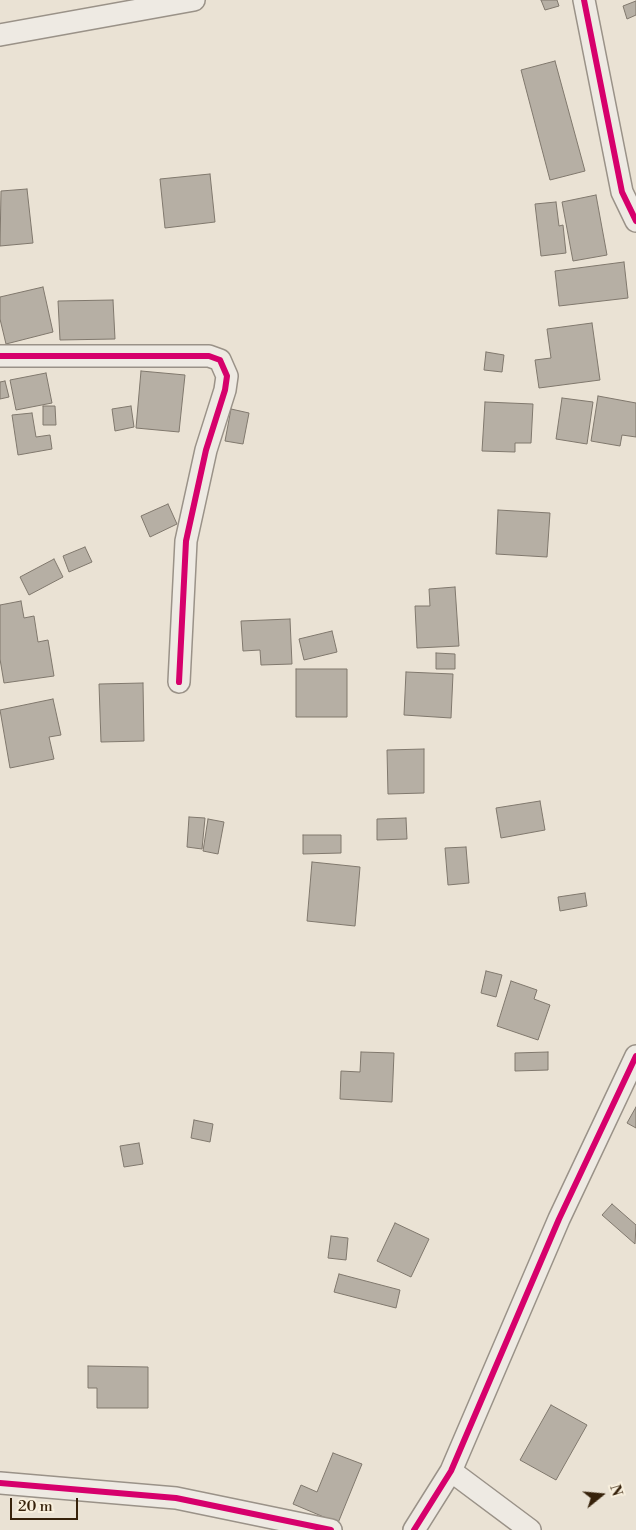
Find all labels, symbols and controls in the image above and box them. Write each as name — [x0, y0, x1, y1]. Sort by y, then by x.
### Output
north arrow — [576, 1470, 626, 1520]
text: N — [605, 1483, 626, 1499]
scale bar — [12, 1488, 80, 1520]
text: 20 m — [18, 1497, 53, 1516]

